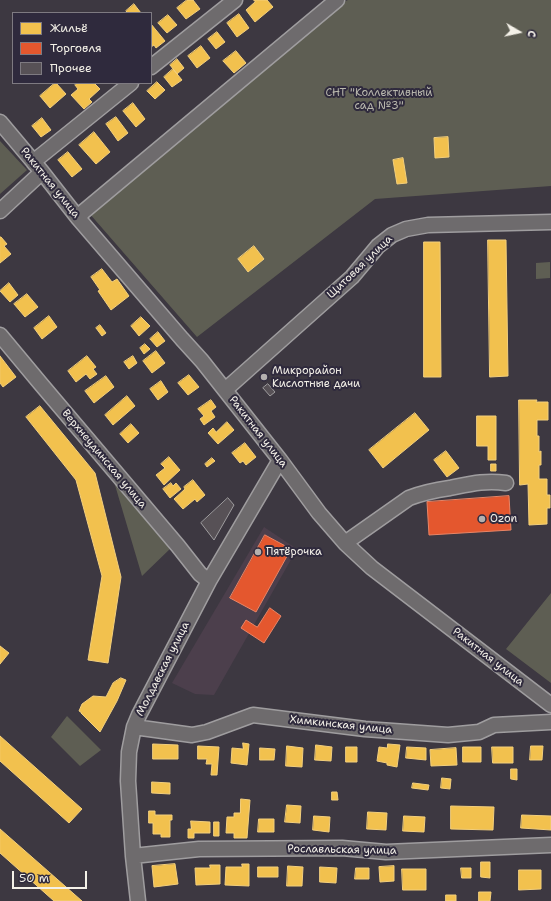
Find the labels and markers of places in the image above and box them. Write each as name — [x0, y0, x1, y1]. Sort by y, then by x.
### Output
place label: Микрорайон Кислотные дачи — [272, 364, 360, 390]
marker: Микрорайон Кислотные дачи — [259, 372, 269, 382]
place label: Ozon — [490, 512, 517, 526]
marker: Ozon — [477, 514, 487, 524]
place label: Пятёрочка — [266, 545, 322, 559]
marker: Пятёрочка — [253, 547, 263, 557]

